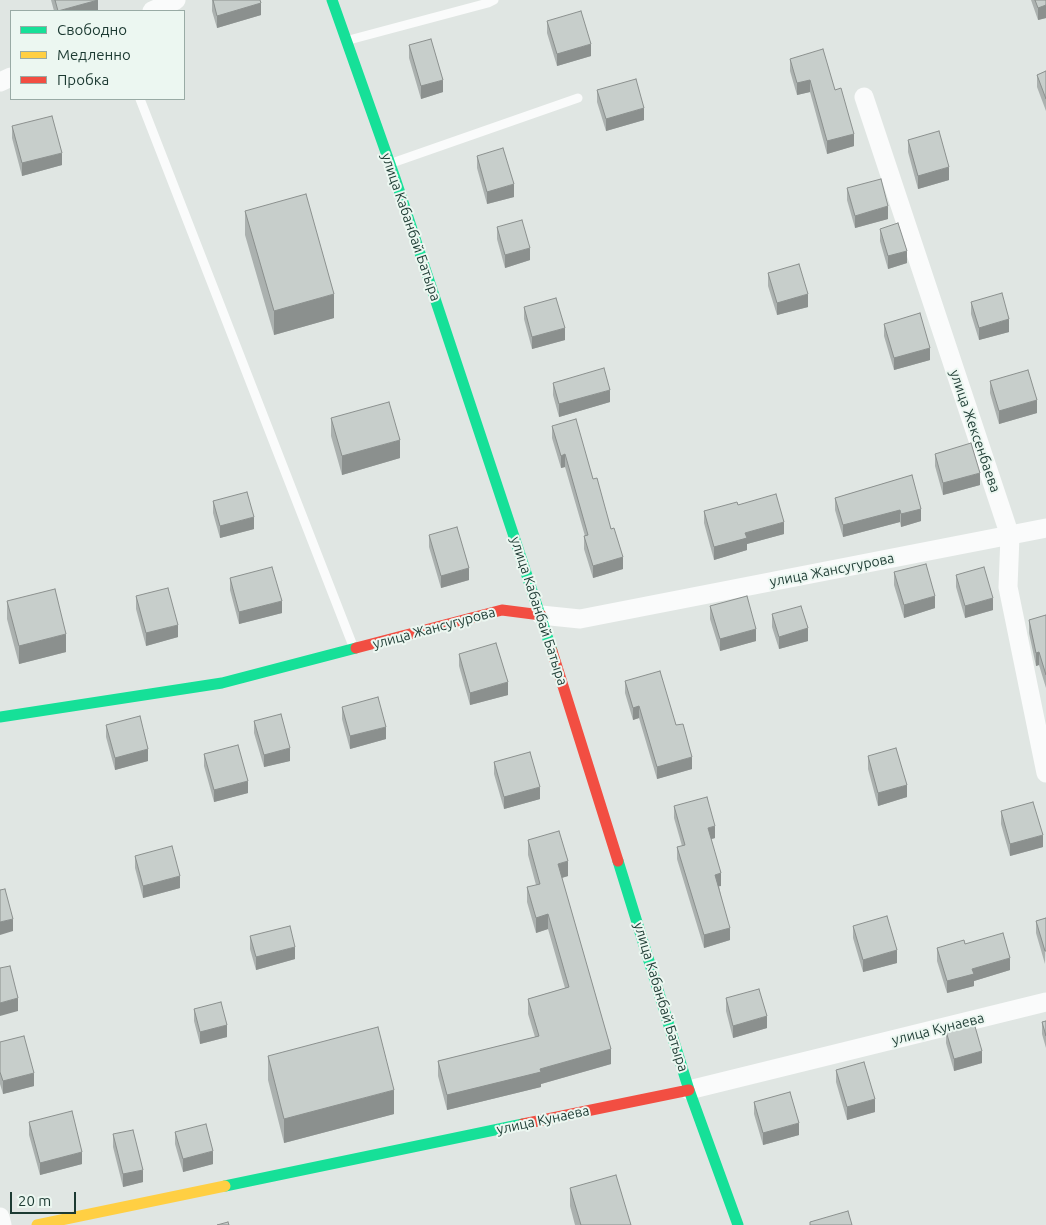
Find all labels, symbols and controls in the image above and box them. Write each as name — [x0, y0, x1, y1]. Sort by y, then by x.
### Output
legend — [10, 10, 185, 100]
text: Свободно — [57, 21, 127, 38]
text: Медленно — [57, 46, 131, 63]
text: Пробка — [57, 71, 109, 88]
street label: улица Кабанбай Батыра — [378, 151, 444, 303]
street label: улица Жексенбаева — [946, 367, 1004, 495]
street label: улица Кабанбай Батыра — [507, 534, 571, 688]
street label: улица Жансугурова — [768, 550, 896, 590]
street label: улица Жансугурова — [371, 604, 497, 652]
street label: улица Кабанбай Батыра — [630, 920, 692, 1074]
street label: улица Кунаева — [890, 1009, 986, 1049]
street label: улица Кунаева — [495, 1102, 591, 1138]
scale bar — [12, 1182, 79, 1214]
text: 20 m — [18, 1192, 51, 1209]

